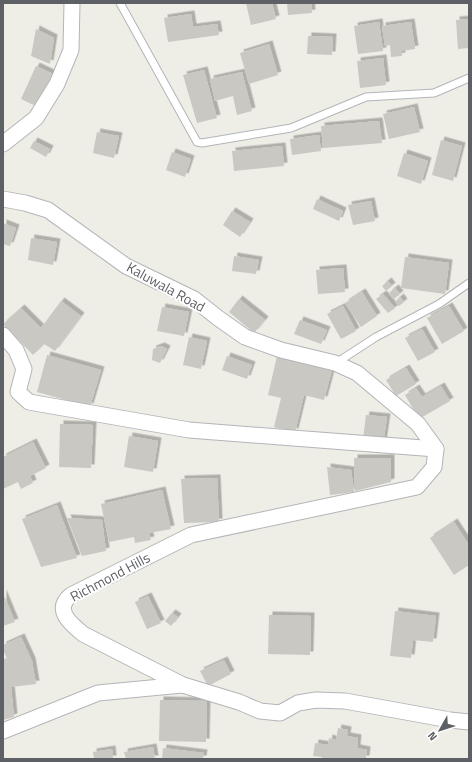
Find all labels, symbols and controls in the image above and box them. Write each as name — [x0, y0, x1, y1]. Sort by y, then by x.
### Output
street label: Kaluwala Road — [123, 256, 209, 317]
street label: Richmond Hills — [66, 547, 154, 606]
north arrow — [420, 710, 460, 750]
text: N — [424, 728, 441, 744]

